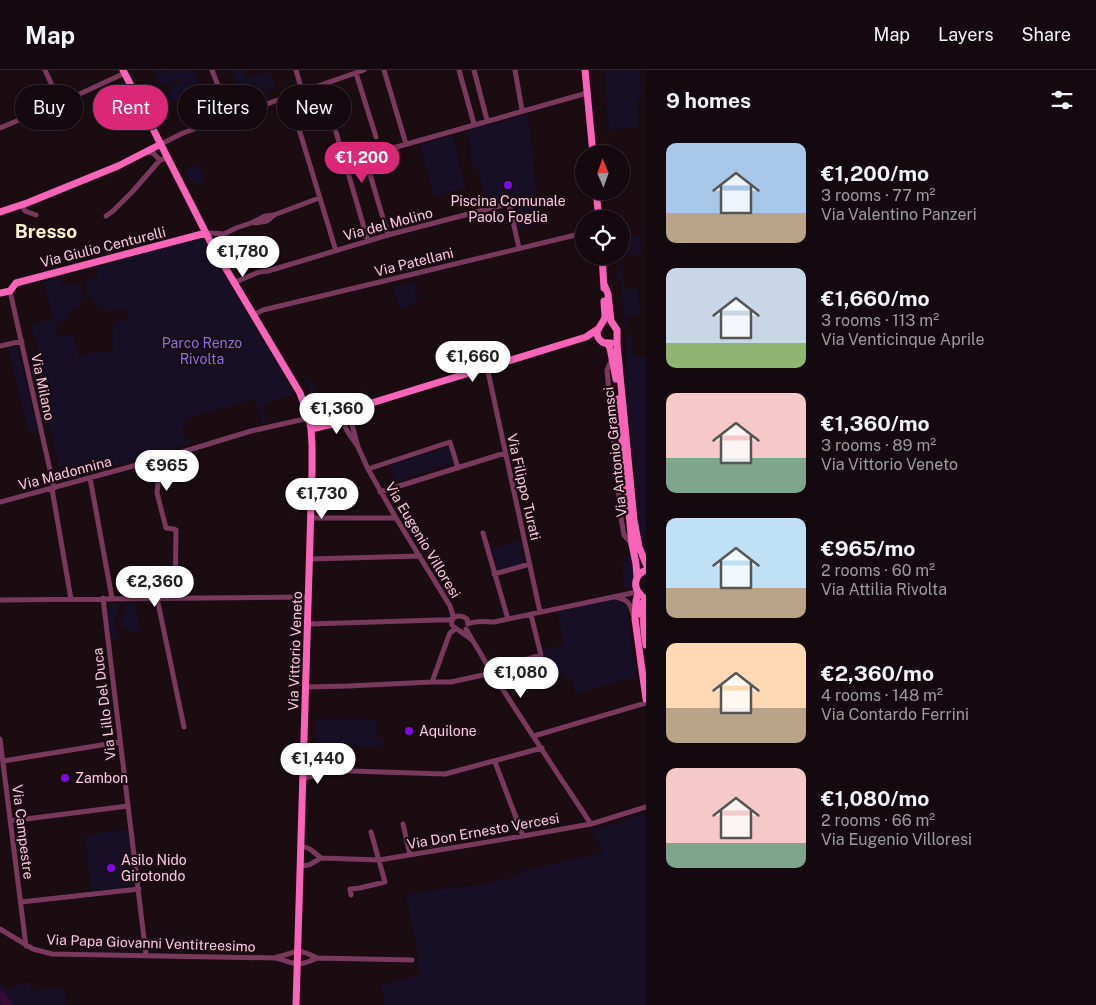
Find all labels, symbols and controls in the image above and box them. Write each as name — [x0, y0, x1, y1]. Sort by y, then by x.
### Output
text: Map — [25, 21, 75, 49]
text: Map — [874, 24, 910, 45]
text: Layers — [938, 24, 994, 45]
text: Share — [1022, 24, 1071, 45]
chip: Buy — [15, 85, 83, 130]
chip: Rent — [93, 85, 168, 130]
chip: Filters — [178, 85, 267, 130]
chip: New — [277, 85, 351, 130]
icon: filters — [1048, 86, 1076, 114]
text: 9 homes — [666, 88, 751, 113]
pin: €1,200 — [321, 142, 403, 184]
north arrow — [575, 145, 630, 200]
map controls — [575, 145, 630, 265]
text: €1,200 — [336, 148, 388, 167]
text: €1,200/mo — [821, 161, 929, 186]
icon: home — [706, 163, 766, 223]
marker: Piscina Comunale Paolo Foglia — [502, 179, 514, 191]
text: 3 rooms · 77 m² — [821, 186, 935, 205]
place label: Piscina Comunale Paolo Foglia — [450, 193, 566, 225]
street label: Via del Molino — [342, 204, 434, 244]
text: Via Valentino Panzeri — [821, 205, 977, 224]
button: locate — [575, 210, 630, 265]
district label: Bresso — [15, 220, 77, 242]
street label: Via Giulio Centurelli — [39, 224, 167, 270]
pin: €1,780 — [202, 236, 284, 278]
text: €1,780 — [217, 242, 269, 261]
street label: Via Patellani — [373, 244, 455, 280]
text: €1,660/mo — [821, 286, 930, 311]
icon: home — [706, 288, 766, 348]
text: 3 rooms · 113 m² — [821, 311, 939, 330]
text: Via Venticinque Aprile — [821, 330, 985, 349]
park label: Parco Renzo Rivolta — [162, 335, 242, 367]
pin: €1,660 — [432, 340, 514, 383]
text: €1,660 — [446, 347, 500, 366]
street label: Via Milano — [28, 352, 58, 422]
street label: Via Antonio Gramsci — [600, 386, 630, 518]
pin: €1,360 — [296, 392, 378, 435]
text: €1,360 — [310, 399, 364, 418]
text: €1,360/mo — [821, 411, 930, 436]
icon: home — [706, 413, 766, 473]
street label: Via Filippo Turati — [504, 432, 544, 542]
text: 3 rooms · 89 m² — [821, 436, 936, 455]
pin: €965 — [137, 450, 197, 492]
street label: Via Madonnina — [17, 453, 113, 493]
text: Via Vittorio Veneto — [821, 455, 958, 474]
text: €965 — [146, 456, 188, 475]
pin: €1,730 — [281, 478, 363, 520]
street label: Via Eugenio Villoresi — [382, 479, 464, 601]
text: €1,730 — [296, 484, 348, 503]
text: €965/mo — [821, 536, 915, 561]
icon: home — [706, 538, 766, 598]
text: 2 rooms · 60 m² — [821, 561, 935, 580]
pin: €2,360 — [114, 566, 196, 608]
text: €2,360 — [127, 572, 183, 591]
text: Via Attilia Rivolta — [821, 580, 947, 599]
street label: Via Vittorio Veneto — [285, 591, 305, 711]
street label: Via Lillo Del Duca — [89, 647, 119, 761]
pin: €1,080 — [480, 656, 562, 699]
text: €2,360/mo — [821, 661, 934, 686]
text: €1,080 — [495, 663, 547, 682]
icon: home — [706, 663, 766, 723]
text: 4 rooms · 148 m² — [821, 686, 943, 705]
text: Via Contardo Ferrini — [821, 705, 969, 724]
place label: Aquilone — [419, 723, 477, 739]
marker: Aquilone — [403, 725, 415, 737]
pin: €1,440 — [277, 742, 359, 785]
text: €1,440 — [292, 749, 344, 768]
place label: Zambon — [75, 770, 128, 786]
marker: Zambon — [59, 772, 71, 784]
street label: Via Campestre — [9, 784, 37, 880]
text: €1,080/mo — [821, 786, 929, 811]
icon: home — [706, 788, 766, 848]
street label: Via Don Ernesto Vercesi — [406, 810, 560, 852]
text: 2 rooms · 66 m² — [821, 811, 935, 830]
text: Via Eugenio Villoresi — [821, 830, 972, 849]
place label: Asilo Nido Girotondo — [121, 852, 187, 884]
marker: Asilo Nido Girotondo — [105, 862, 117, 874]
street label: Via Papa Giovanni Ventitreesimo — [46, 931, 256, 955]

